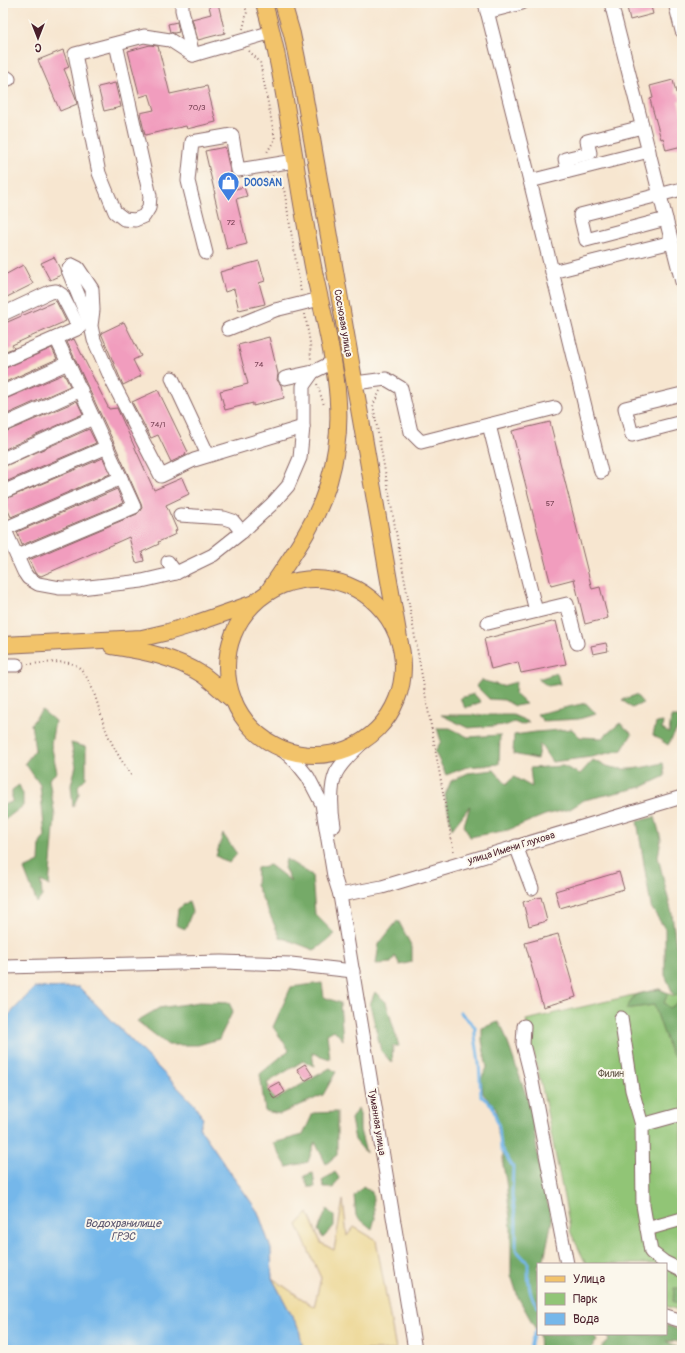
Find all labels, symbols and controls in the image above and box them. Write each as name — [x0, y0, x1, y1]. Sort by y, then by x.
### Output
north arrow — [18, 18, 58, 58]
text: С — [34, 41, 41, 54]
house number: 70/3 — [188, 103, 206, 112]
shop icon: DOOSAN — [216, 169, 242, 202]
place label: DOOSAN — [244, 177, 282, 189]
house number: 72 — [227, 218, 236, 227]
street label: Сосновая улица — [331, 288, 355, 358]
house number: 74 — [255, 360, 264, 369]
house number: 74/1 — [151, 420, 165, 429]
house number: 57 — [546, 499, 555, 508]
street label: улица Имени Глухова — [465, 829, 557, 867]
park label: Филин — [598, 1068, 624, 1080]
street label: Туманная улица — [366, 1088, 388, 1157]
water label: Водохранилище ГРЭС — [85, 1217, 162, 1243]
legend — [537, 1263, 667, 1335]
text: Улица — [573, 1272, 605, 1287]
text: Парк — [573, 1292, 598, 1307]
text: Вода — [573, 1312, 599, 1327]

